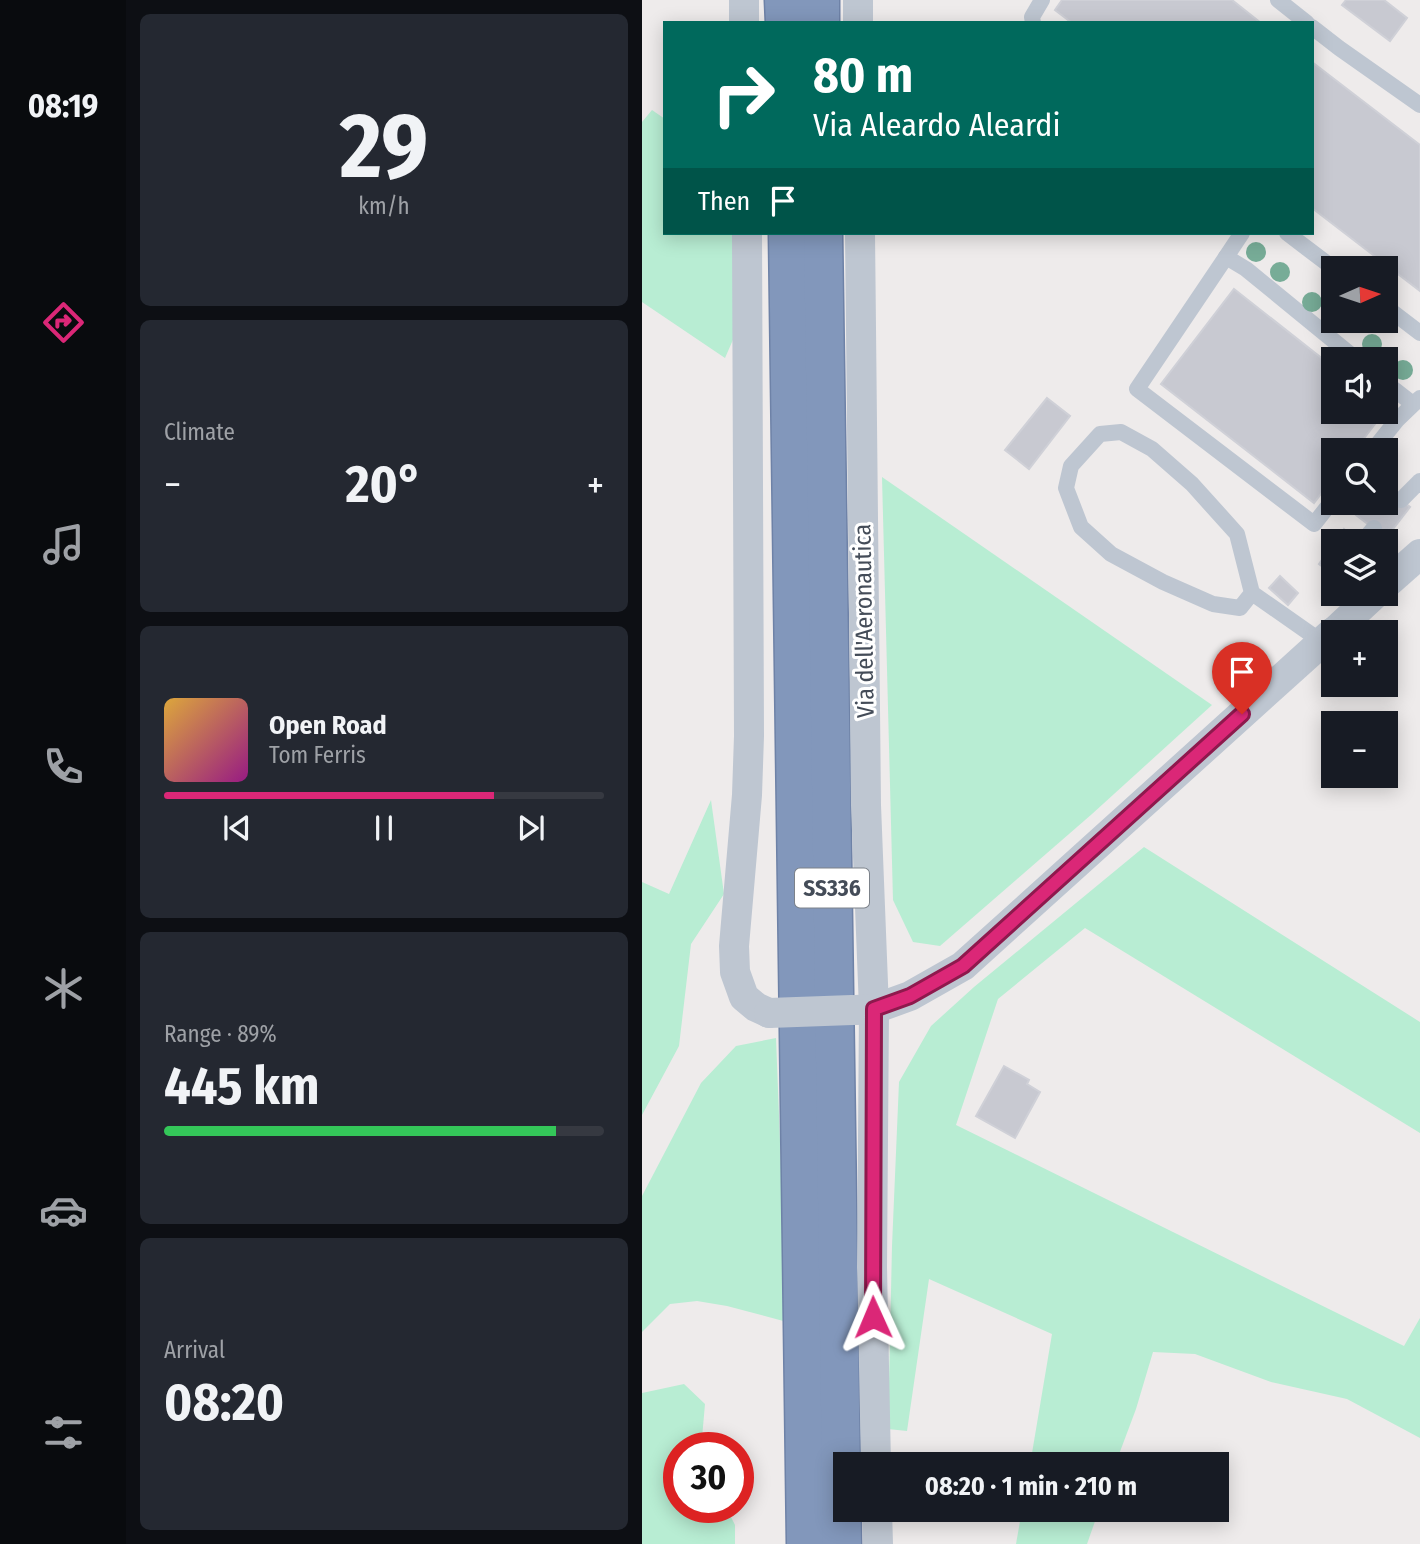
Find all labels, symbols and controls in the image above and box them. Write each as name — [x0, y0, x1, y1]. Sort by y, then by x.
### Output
text: 80 m — [813, 46, 913, 105]
icon: right — [698, 49, 789, 140]
text: 08:19 — [28, 87, 98, 125]
text: 29 — [340, 92, 428, 201]
text: Via Aleardo Aleardi — [813, 106, 1060, 144]
icon: arrive — [764, 182, 802, 220]
text: Then — [698, 186, 750, 217]
text: km/h — [358, 192, 410, 220]
north arrow — [1321, 256, 1398, 332]
map controls — [1321, 256, 1398, 788]
icon: directions — [39, 298, 88, 347]
button: sound — [1321, 347, 1398, 424]
text: Climate — [164, 418, 235, 446]
button: search — [1321, 438, 1398, 515]
text: 20° — [346, 453, 422, 516]
text: − — [164, 462, 181, 508]
text: + — [587, 462, 604, 508]
icon: music — [39, 520, 88, 569]
street label: Via dell'Aeronautica — [848, 524, 880, 718]
button: layers — [1321, 529, 1398, 606]
button: + — [1321, 620, 1398, 697]
pin — [1212, 642, 1272, 714]
icon: arrive — [1223, 653, 1261, 691]
text: Open Road — [269, 710, 387, 741]
button: − — [1321, 711, 1398, 788]
text: Tom Ferris — [269, 741, 366, 769]
icon: phone — [39, 742, 88, 791]
icon: previous — [218, 809, 256, 847]
icon: pause — [365, 809, 403, 847]
icon: next — [512, 809, 550, 847]
road number: SS336 — [795, 868, 869, 908]
icon: climate — [39, 964, 88, 1013]
text: Range · 89% — [164, 1020, 277, 1048]
text: 445 km — [164, 1055, 319, 1118]
icon: car — [39, 1186, 88, 1235]
position arrow — [836, 1280, 910, 1354]
text: Arrival — [164, 1336, 225, 1364]
text: 08:20 — [164, 1371, 284, 1434]
icon: filters — [39, 1408, 88, 1457]
speed limit sign: 30 — [663, 1432, 754, 1523]
text: 08:20 · 1 min · 210 m — [925, 1471, 1137, 1502]

